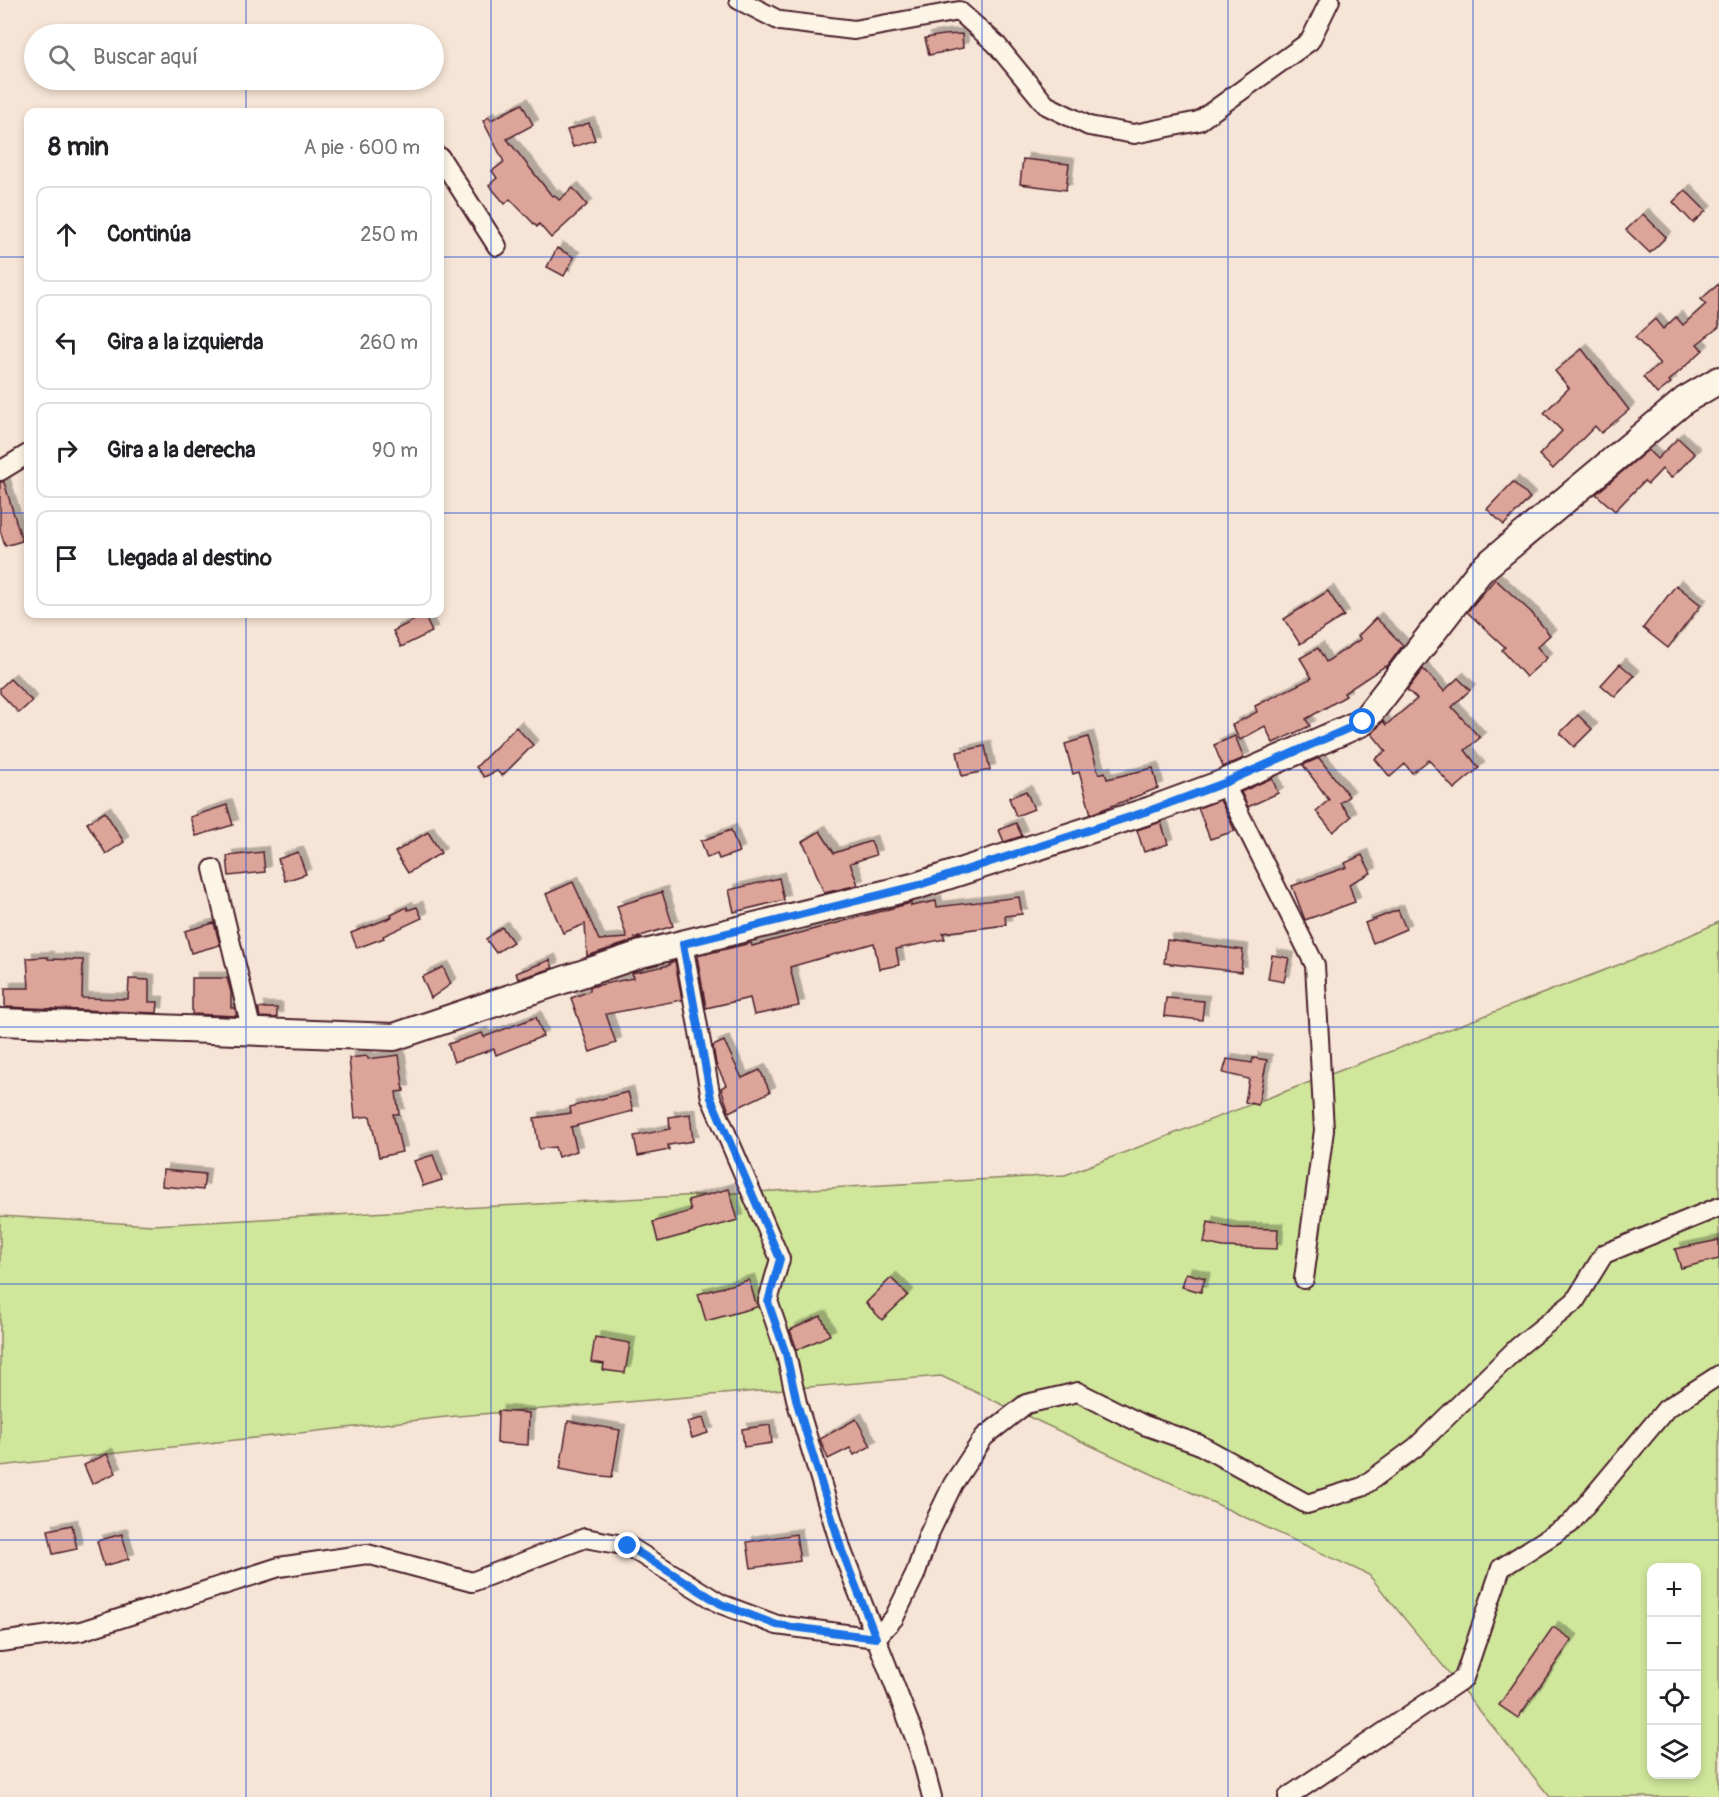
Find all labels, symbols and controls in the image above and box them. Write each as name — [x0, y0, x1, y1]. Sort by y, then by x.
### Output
search box — [24, 24, 444, 90]
icon: search — [45, 41, 78, 74]
text: Buscar aquí — [93, 43, 198, 71]
text: 8 min — [48, 131, 109, 163]
text: A pie · 600 m — [304, 135, 420, 160]
icon: ahead — [50, 218, 83, 251]
text: Continúa — [107, 220, 191, 248]
text: 250 m — [360, 222, 418, 247]
icon: left — [50, 326, 83, 359]
text: Gira a la izquierda — [107, 328, 264, 356]
text: 260 m — [359, 330, 418, 355]
icon: right — [50, 434, 83, 467]
text: Gira a la derecha — [107, 436, 255, 464]
text: 90 m — [372, 438, 418, 463]
icon: arrive — [50, 542, 83, 575]
text: Llegada al destino — [107, 544, 272, 572]
route start — [1349, 708, 1375, 734]
route end — [614, 1532, 640, 1558]
map controls — [1647, 1563, 1701, 1779]
button: + — [1647, 1563, 1701, 1617]
button: − — [1647, 1617, 1701, 1671]
button: locate — [1647, 1671, 1701, 1725]
button: layers — [1647, 1725, 1701, 1779]

